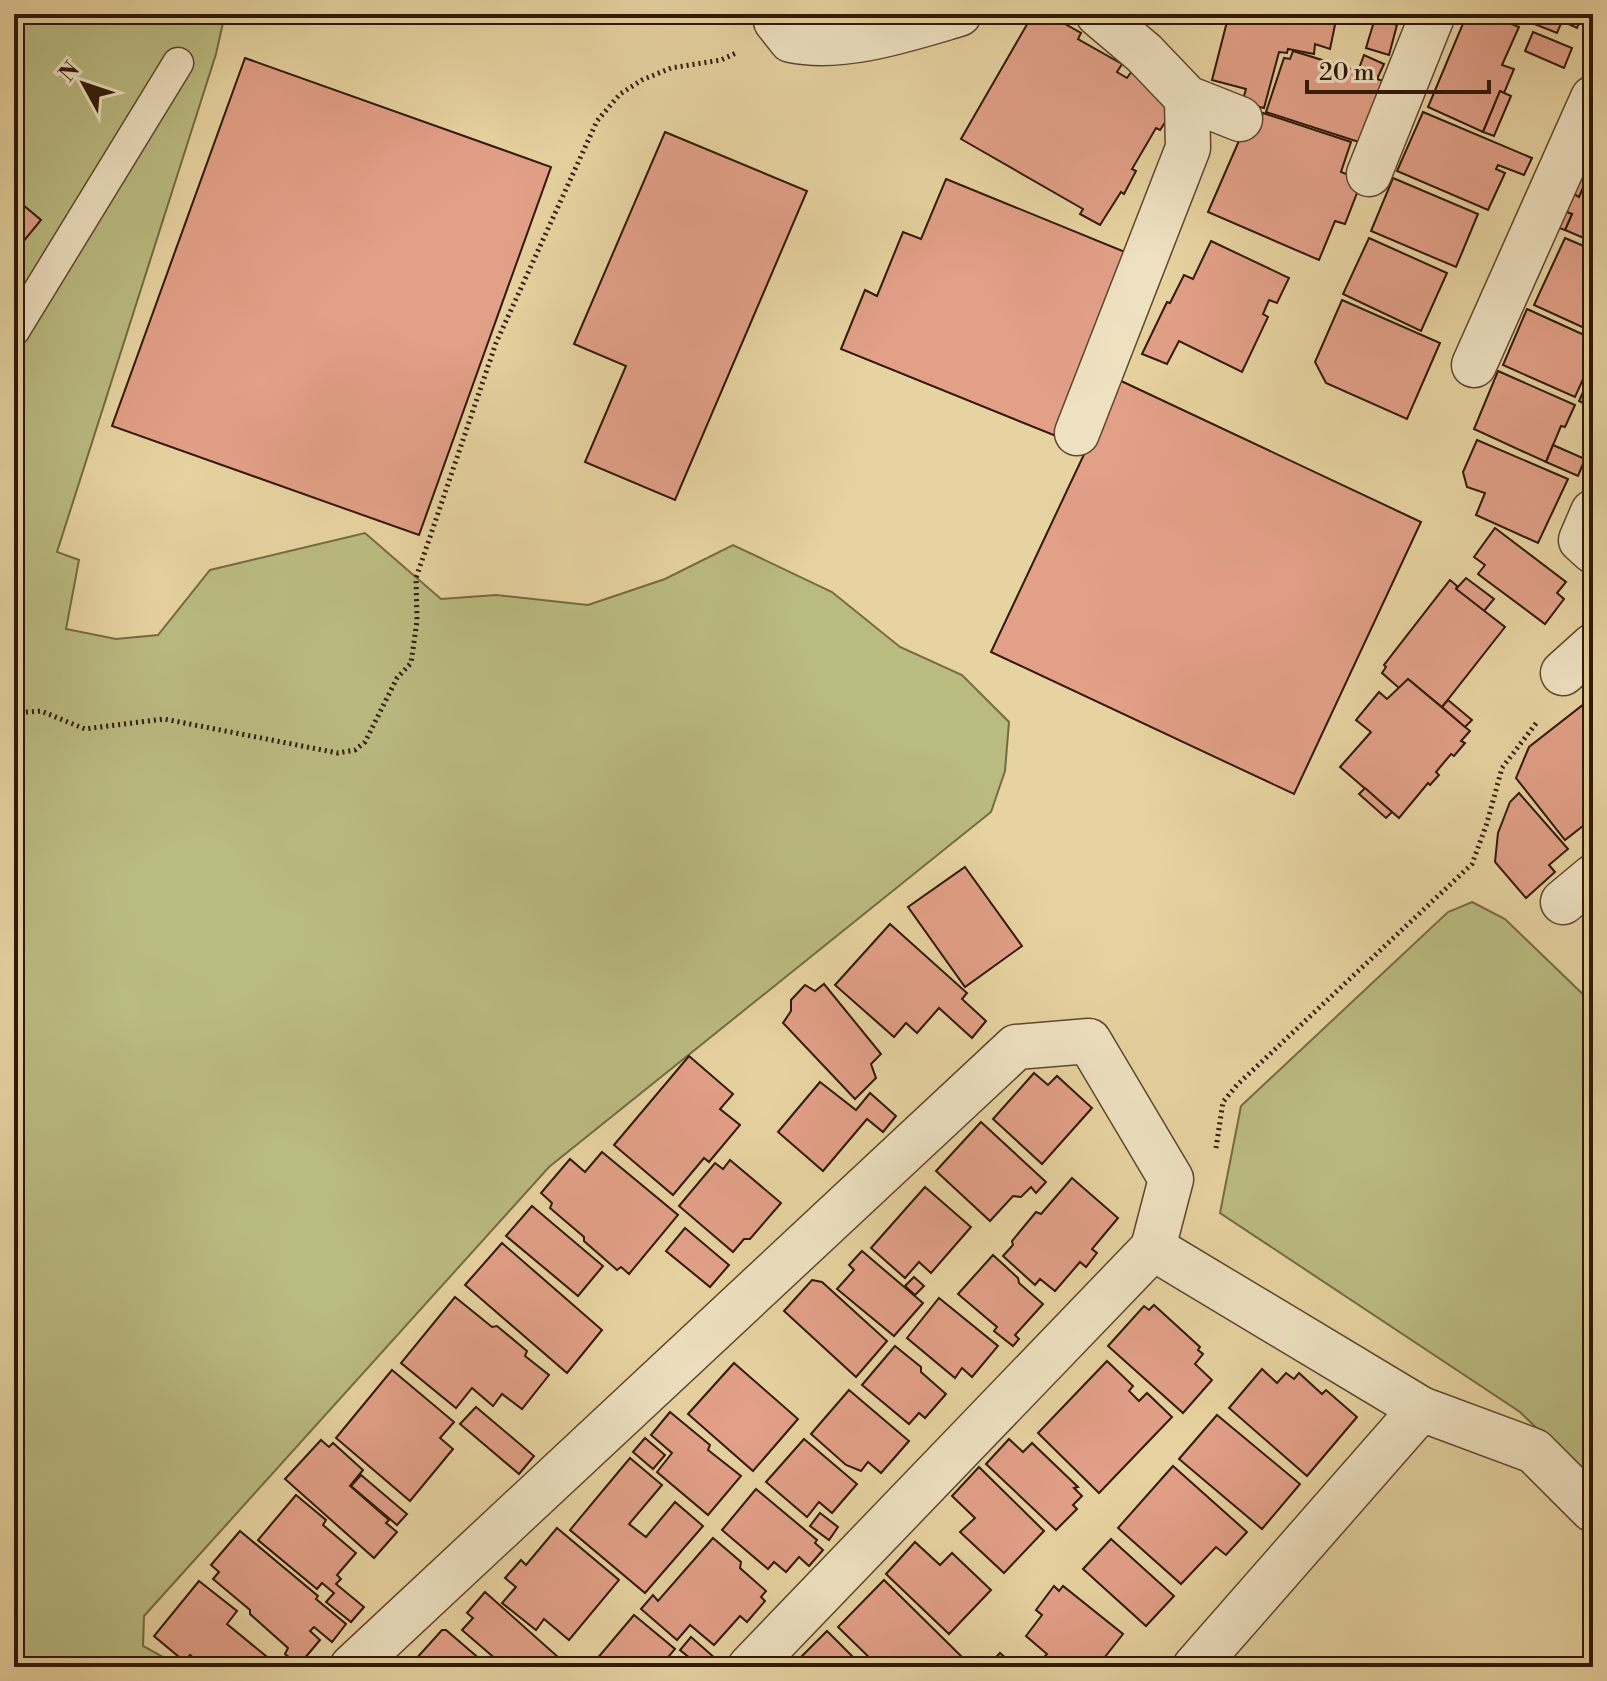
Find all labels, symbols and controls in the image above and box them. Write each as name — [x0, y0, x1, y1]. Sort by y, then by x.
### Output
north arrow — [44, 44, 124, 124]
scale bar — [1307, 44, 1489, 94]
text: N — [54, 56, 86, 87]
text: 20 m — [1319, 58, 1375, 88]

